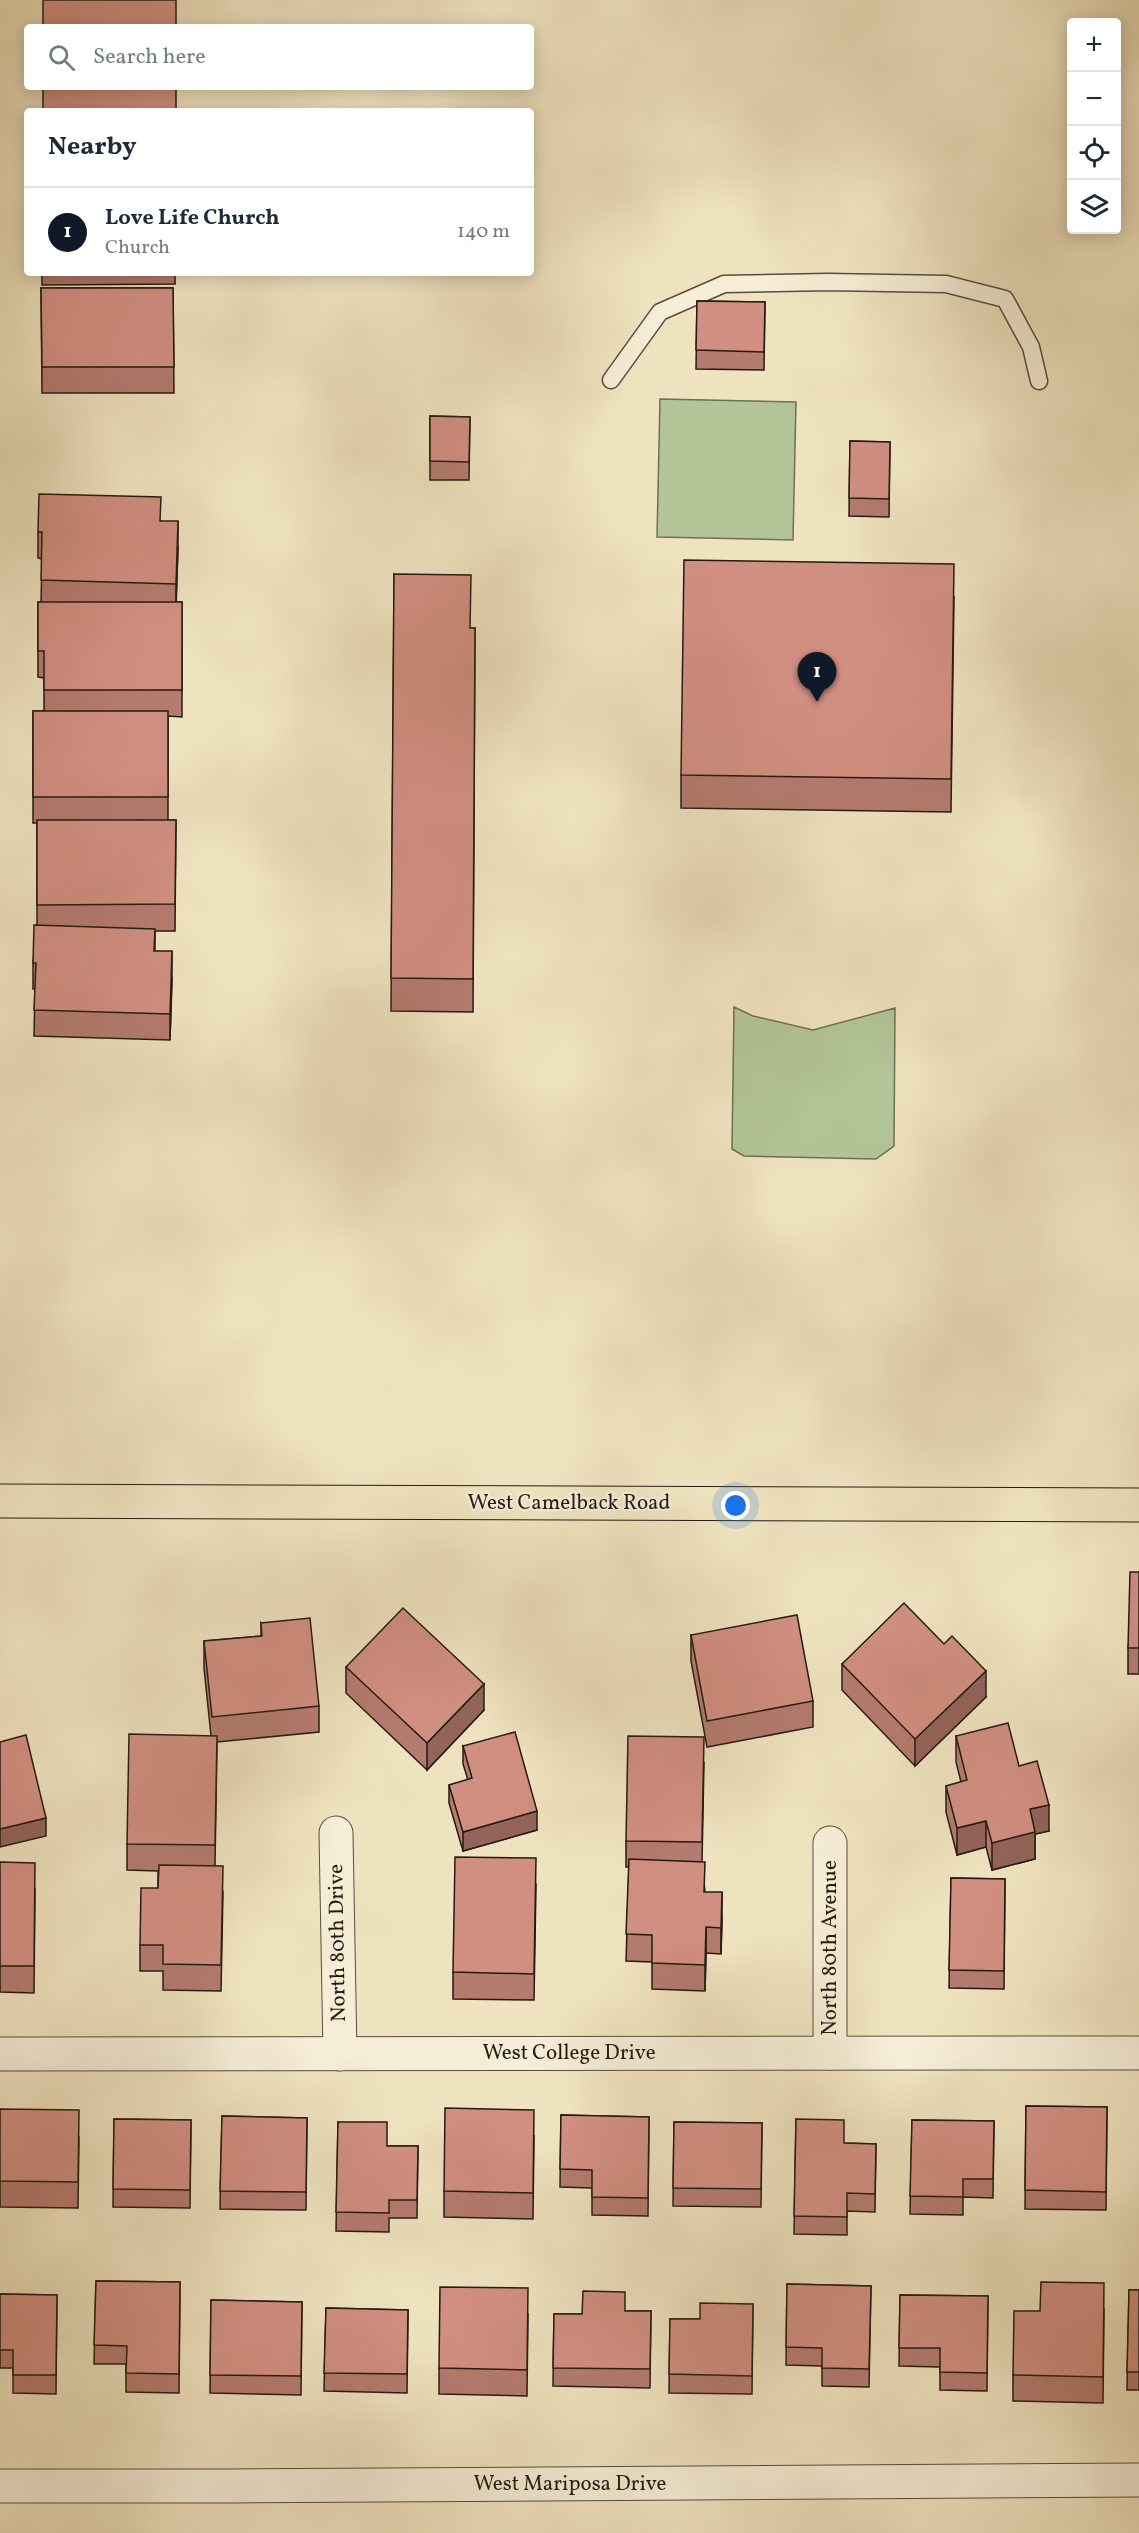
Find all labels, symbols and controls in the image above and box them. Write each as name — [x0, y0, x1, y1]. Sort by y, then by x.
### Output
map controls — [1067, 18, 1121, 234]
button: + — [1067, 18, 1121, 72]
search box — [24, 24, 534, 90]
icon: search — [45, 41, 78, 74]
text: Search here — [93, 42, 206, 73]
button: − — [1067, 72, 1121, 126]
button: locate — [1067, 126, 1121, 180]
text: Nearby — [48, 129, 137, 165]
button: layers — [1067, 180, 1121, 234]
text: Love Life Church — [105, 203, 280, 234]
text: 1 — [63, 218, 72, 246]
text: 140 m — [457, 218, 510, 246]
text: Church — [105, 234, 170, 262]
pin: 1 — [798, 652, 836, 702]
street label: West Camelback Road — [468, 1489, 670, 1518]
your location — [721, 1491, 750, 1520]
street label: North 80th Avenue — [816, 1860, 845, 2036]
street label: North 80th Drive — [322, 1864, 354, 2022]
street label: West College Drive — [482, 2039, 656, 2068]
street label: West Mariposa Drive — [473, 2470, 667, 2499]

